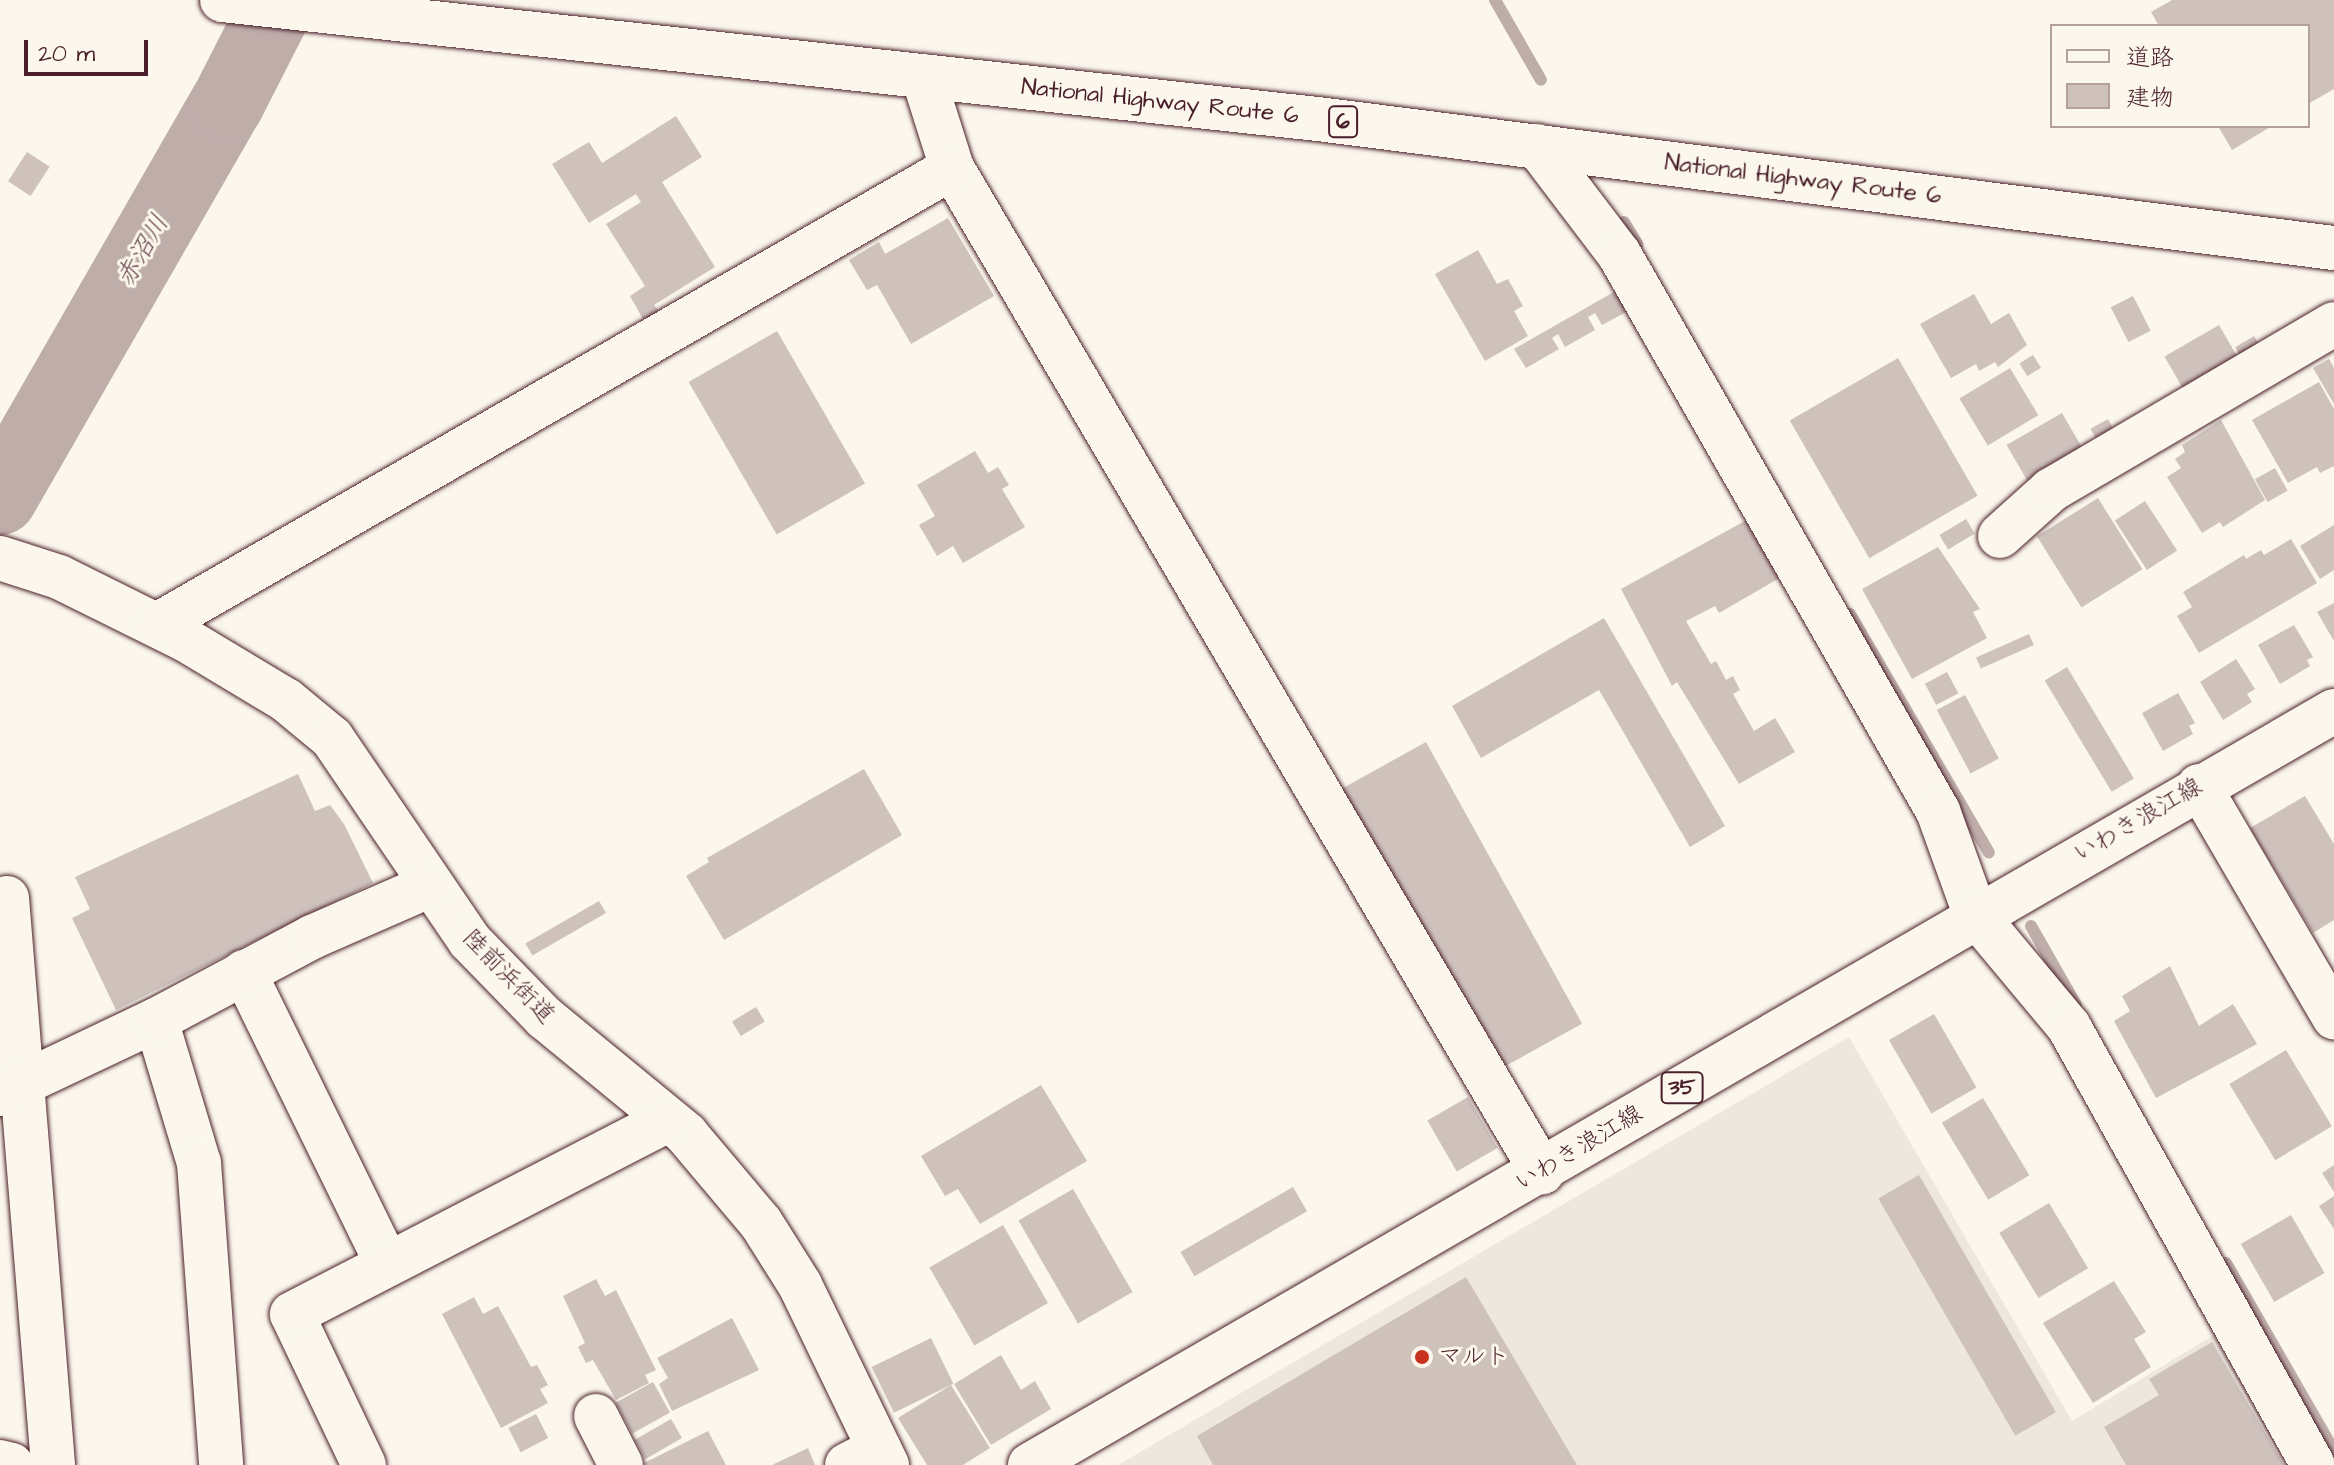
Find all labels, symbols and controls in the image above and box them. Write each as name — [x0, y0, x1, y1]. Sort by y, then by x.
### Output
scale bar — [28, 24, 152, 74]
legend — [2050, 24, 2310, 128]
text: 20 m — [38, 37, 95, 71]
text: 道路 — [2126, 41, 2174, 75]
street label: National Highway Route 6 — [1020, 73, 1300, 131]
text: 建物 — [2126, 81, 2174, 115]
road number: 6 — [1327, 104, 1359, 140]
street label: National Highway Route 6 — [1663, 149, 1943, 211]
water label: 赤沼川 — [110, 209, 176, 293]
street label: いわき浪江線 — [2068, 773, 2208, 869]
street label: 陸前浜街道 — [456, 924, 560, 1030]
road number: 35 — [1660, 1070, 1704, 1106]
street label: いわき浪江線 — [1510, 1100, 1648, 1198]
place label: マルト — [1438, 1343, 1510, 1371]
marker: マルト — [1413, 1348, 1431, 1366]

